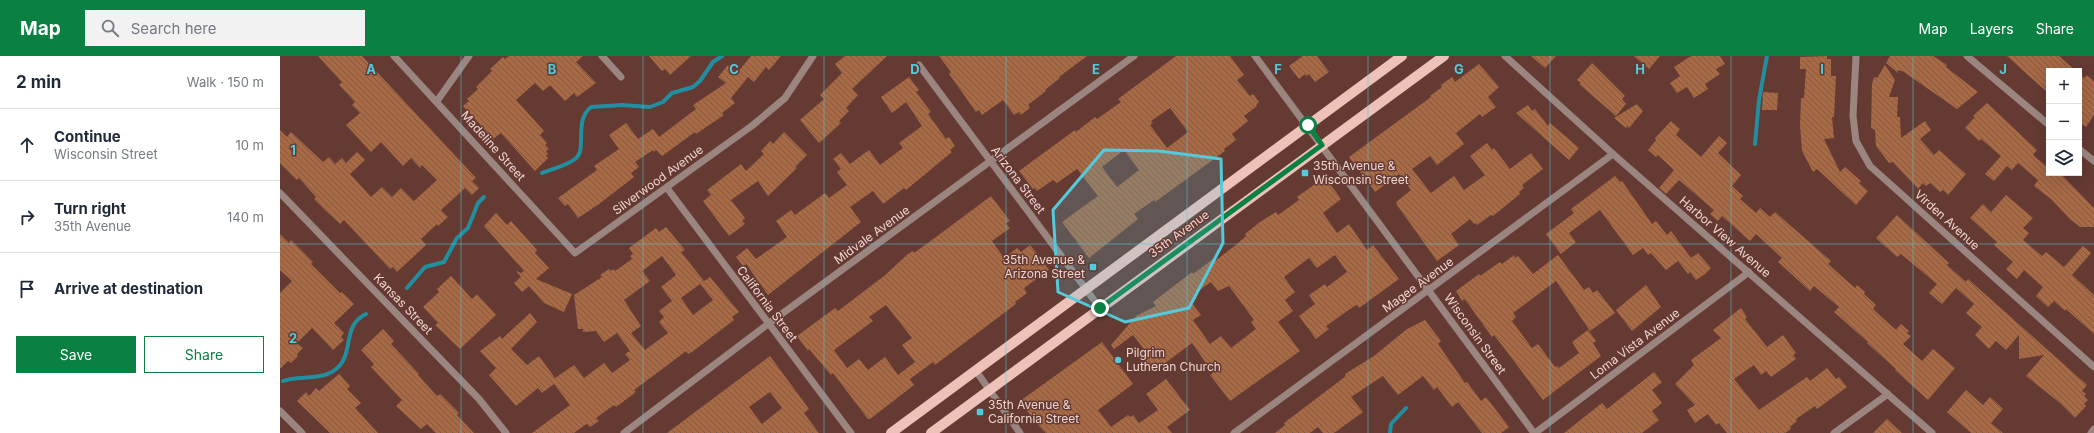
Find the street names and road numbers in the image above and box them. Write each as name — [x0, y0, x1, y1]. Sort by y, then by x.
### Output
street label: Madeline Street — [458, 108, 529, 184]
street label: Silverwood Avenue — [609, 142, 706, 218]
street label: Arizona Street — [988, 143, 1049, 216]
street label: Virden Avenue — [1912, 186, 1983, 253]
street label: Harbor View Avenue — [1677, 193, 1774, 280]
street label: Midvale Avenue — [831, 202, 913, 267]
street label: 35th Avenue — [1145, 207, 1212, 261]
street label: Magee Avenue — [1379, 254, 1456, 315]
street label: California Street — [734, 263, 801, 345]
street label: Kansas Street — [371, 270, 436, 337]
street label: Wisconsin Street — [1441, 291, 1510, 377]
street label: Loma Vista Avenue — [1587, 305, 1682, 382]

